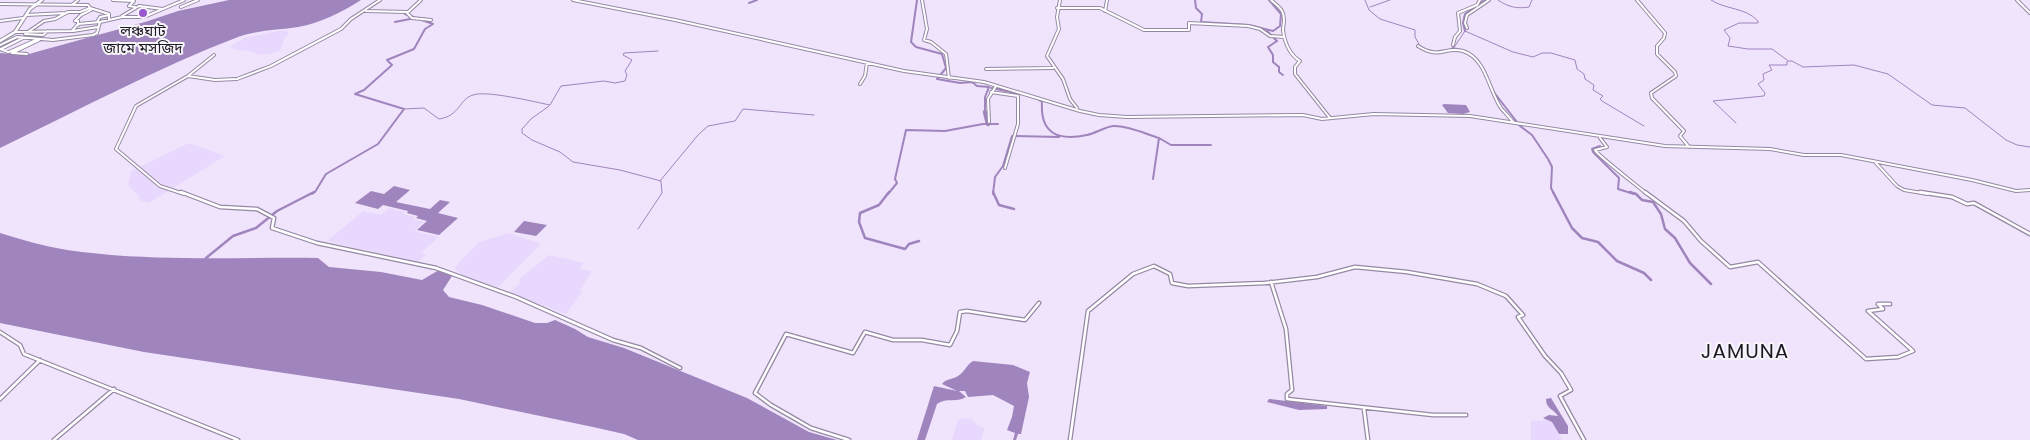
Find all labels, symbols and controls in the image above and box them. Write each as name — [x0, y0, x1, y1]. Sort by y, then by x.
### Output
marker: লঞ্চঘাট জামে মসজিদ — [137, 7, 149, 19]
place label: লঞ্চঘাট জামে মসজিদ — [102, 20, 183, 58]
district label: JAMUNA — [1701, 337, 1789, 365]

